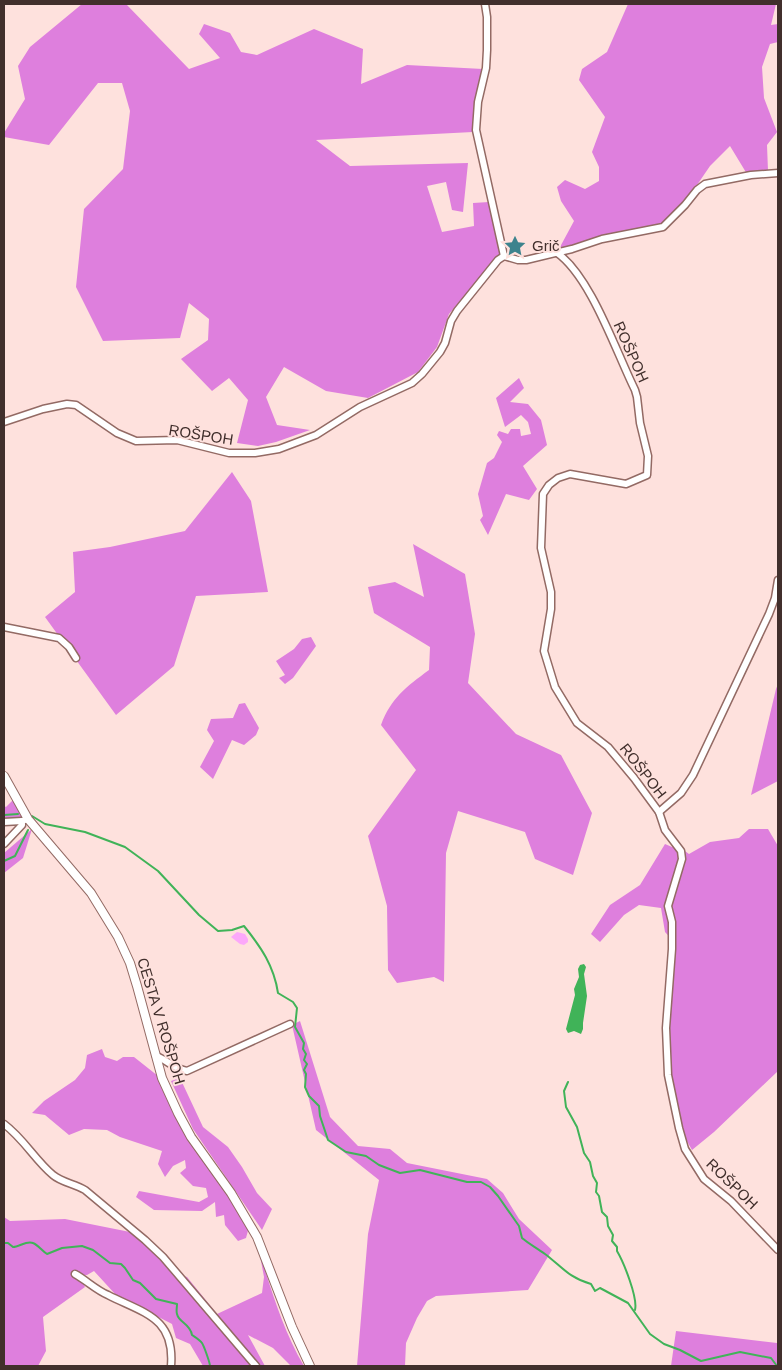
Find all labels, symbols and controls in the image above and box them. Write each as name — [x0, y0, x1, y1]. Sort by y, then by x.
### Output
place icon: Grič — [502, 233, 528, 259]
place label: Grič — [532, 237, 560, 254]
street label: ROŠPOH — [610, 319, 652, 385]
street label: ROŠPOH — [168, 421, 235, 448]
street label: ROŠPOH — [617, 740, 670, 802]
street label: CESTA V ROŠPOH — [134, 956, 189, 1086]
street label: ROŠPOH — [703, 1155, 762, 1212]

